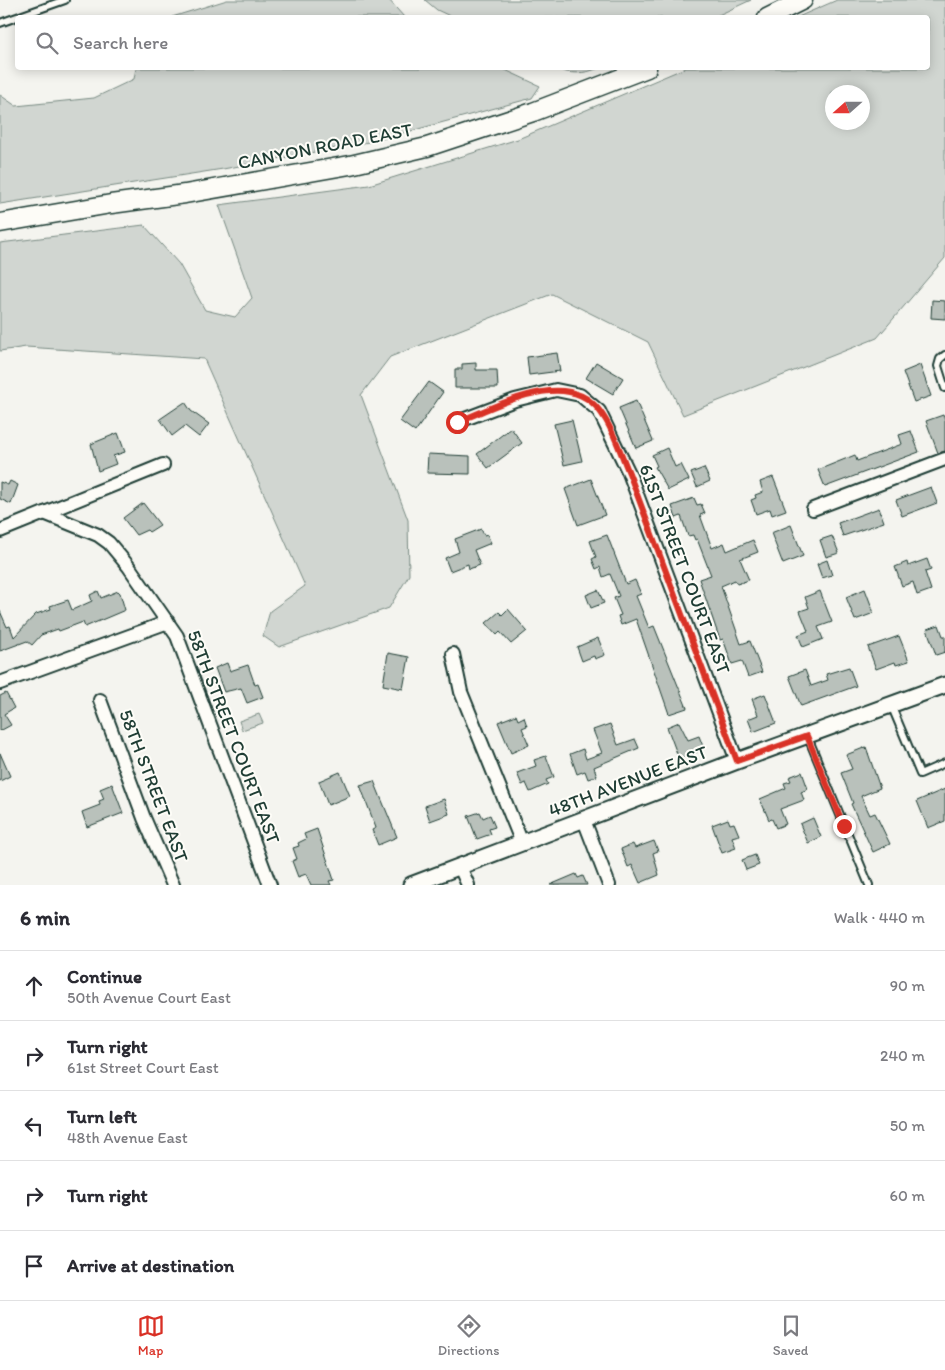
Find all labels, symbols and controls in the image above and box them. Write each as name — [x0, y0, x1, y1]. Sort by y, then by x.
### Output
search box — [15, 15, 930, 70]
icon: search — [33, 29, 61, 57]
text: Search here — [73, 31, 168, 54]
north arrow — [825, 85, 870, 130]
street label: CANYON ROAD EAST — [236, 118, 415, 174]
route start — [446, 411, 469, 434]
street label: 61ST STREET COURT EAST — [634, 461, 736, 678]
street label: 58TH STREET COURT EAST — [183, 627, 286, 847]
street label: 58TH STREET EAST — [114, 706, 194, 866]
street label: 48TH AVENUE EAST — [545, 740, 711, 822]
route end — [833, 815, 856, 838]
text: 6 min — [20, 905, 70, 930]
text: Walk · 440 m — [834, 908, 925, 927]
text: Continue — [67, 965, 142, 988]
icon: ahead — [20, 972, 48, 1000]
text: 90 m — [890, 976, 925, 995]
text: 50th Avenue Court East — [67, 988, 231, 1007]
text: Turn right — [67, 1035, 148, 1058]
icon: right — [20, 1042, 48, 1070]
text: 240 m — [880, 1046, 925, 1065]
text: 61st Street Court East — [67, 1058, 219, 1077]
text: Turn left — [67, 1105, 137, 1128]
icon: left — [20, 1112, 48, 1140]
text: 50 m — [890, 1116, 925, 1135]
text: 48th Avenue East — [67, 1128, 188, 1147]
icon: right — [20, 1182, 48, 1210]
text: Turn right — [67, 1184, 148, 1207]
text: 60 m — [890, 1186, 925, 1205]
icon: arrive — [20, 1252, 48, 1280]
text: Arrive at destination — [67, 1254, 234, 1277]
tab: Map — [137, 1312, 165, 1359]
tab: Directions — [438, 1312, 499, 1359]
tab: Saved — [773, 1312, 808, 1359]

